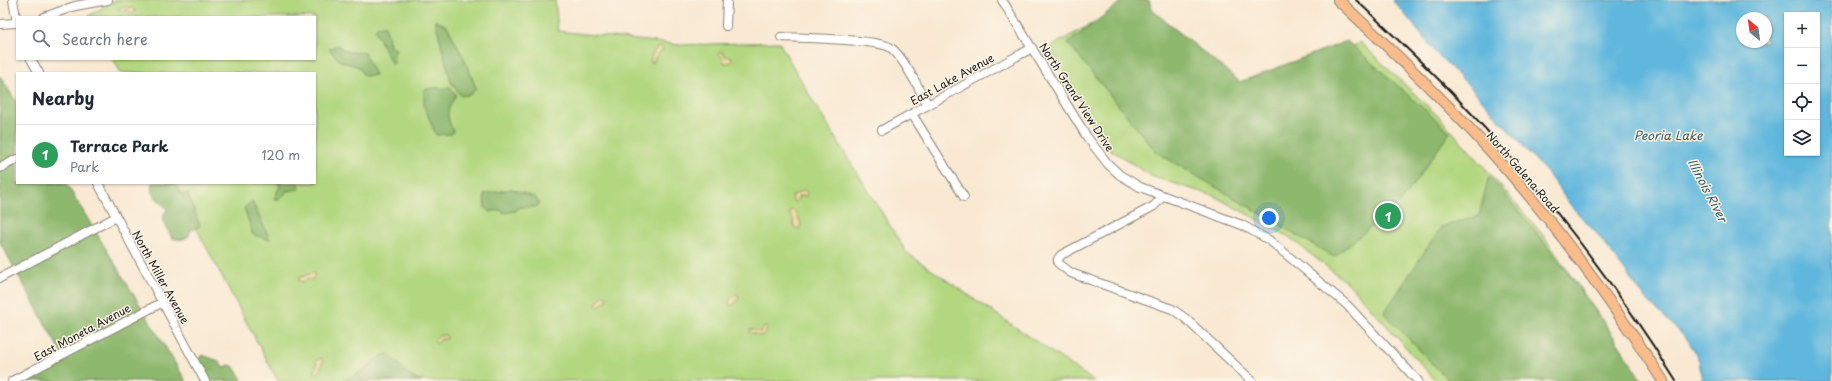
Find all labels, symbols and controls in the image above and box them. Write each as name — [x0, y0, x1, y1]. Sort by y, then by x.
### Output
north arrow — [1736, 12, 1772, 48]
map controls — [1784, 12, 1820, 156]
button: + — [1784, 12, 1820, 48]
search box — [16, 16, 316, 60]
icon: search — [30, 27, 52, 49]
text: Search here — [62, 27, 148, 50]
street label: North Grand View Drive — [1035, 39, 1119, 155]
button: − — [1784, 48, 1820, 84]
street label: East Lake Avenue — [907, 49, 997, 109]
button: locate — [1784, 84, 1820, 120]
text: Nearby — [32, 85, 94, 111]
button: layers — [1784, 120, 1820, 156]
water label: Peoria Lake — [1634, 126, 1703, 144]
street label: North Galena Road — [1483, 128, 1564, 217]
text: Terrace Park — [70, 134, 169, 157]
text: 1 — [42, 145, 48, 164]
text: 120 m — [261, 145, 300, 164]
water label: Illinois River — [1684, 155, 1733, 226]
text: Park — [70, 157, 99, 176]
pin: 1 — [1375, 201, 1401, 231]
your location — [1259, 208, 1279, 228]
street label: North Miller Avenue — [128, 227, 194, 327]
street label: East Moneta Avenue — [31, 299, 133, 365]

